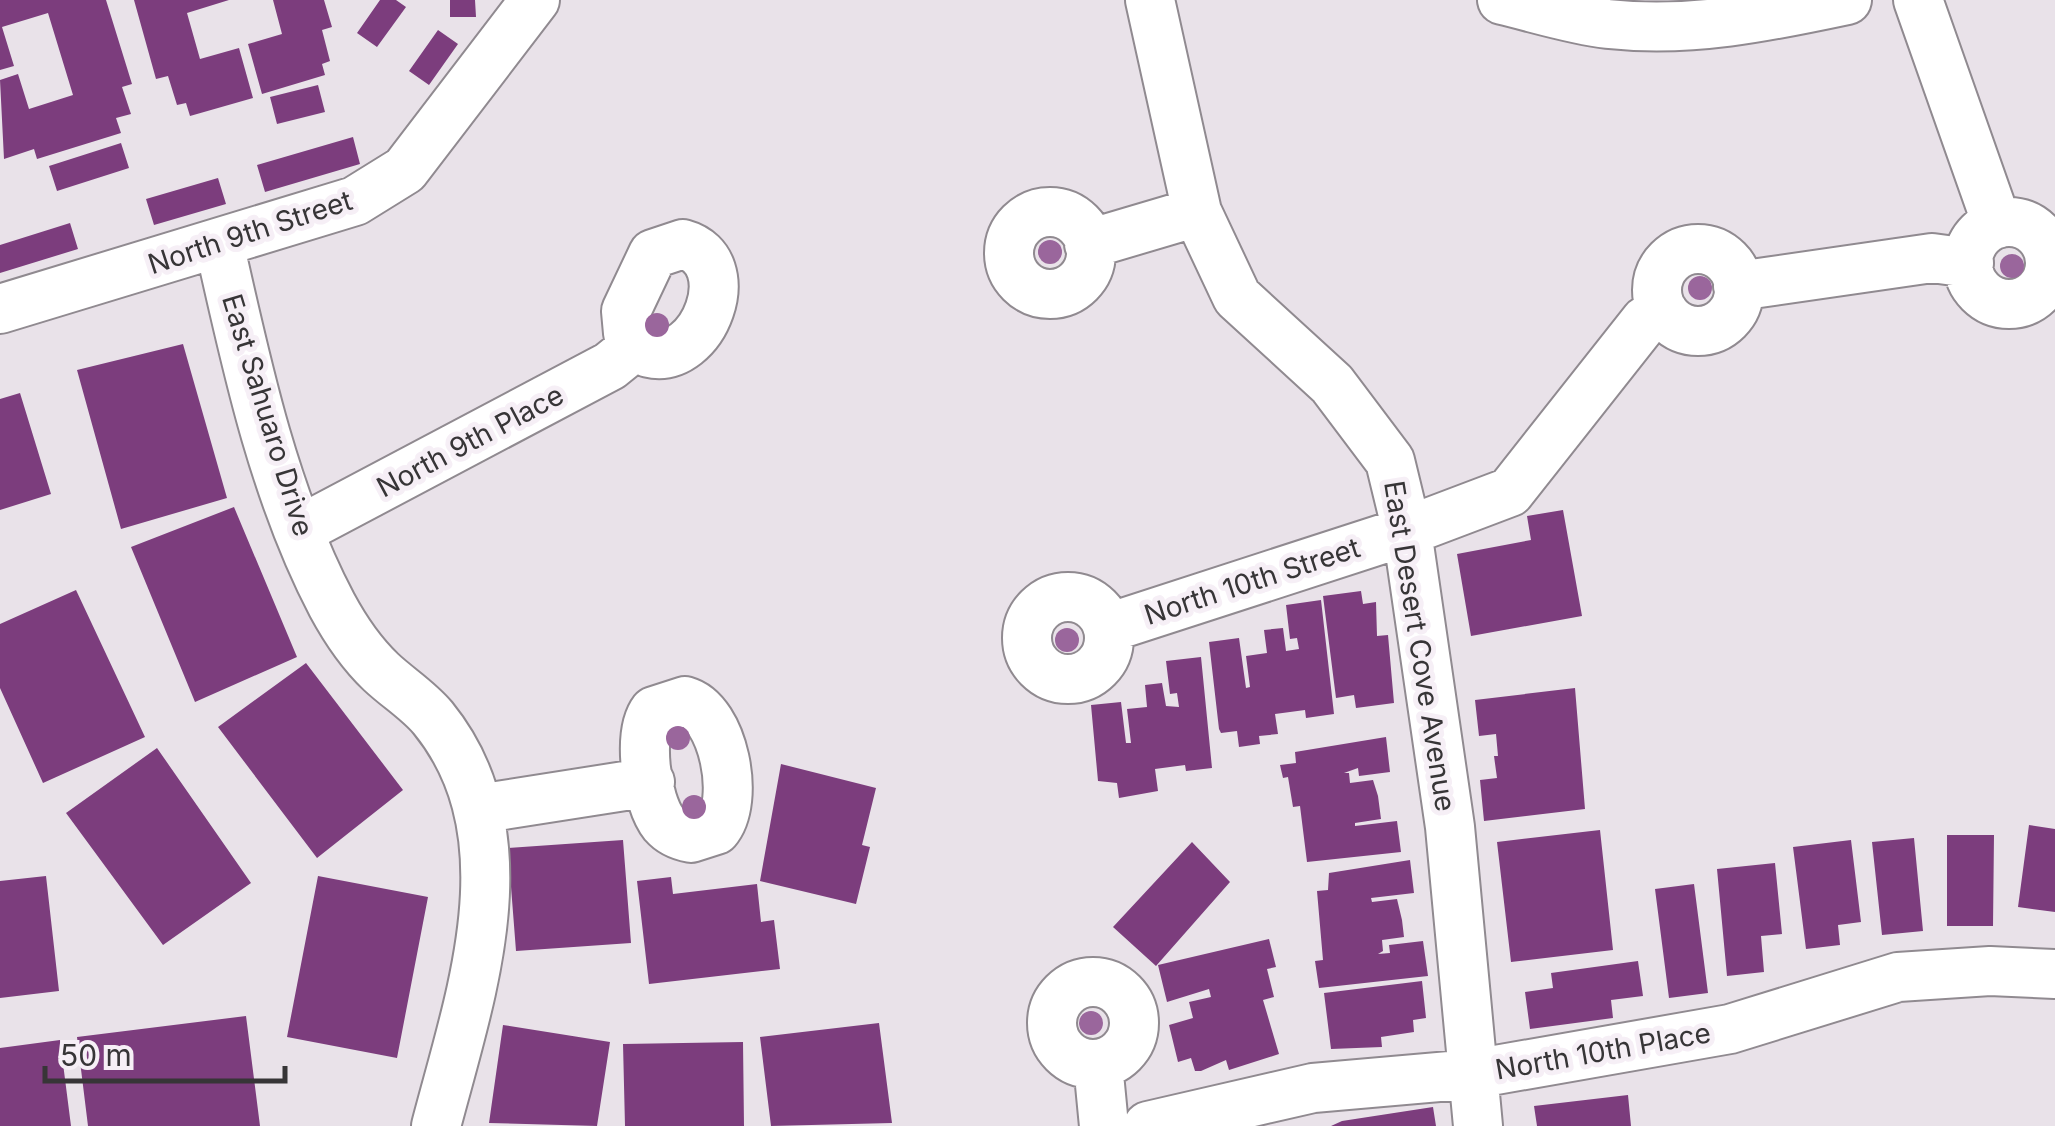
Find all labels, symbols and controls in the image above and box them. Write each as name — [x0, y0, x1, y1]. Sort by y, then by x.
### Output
street label: North 9th Street — [144, 183, 356, 281]
street label: East Sahuaro Drive — [215, 290, 321, 540]
street label: North 9th Place — [371, 378, 569, 504]
street label: East Desert Cove Avenue — [1377, 478, 1463, 814]
street label: North 10th Street — [1140, 530, 1364, 632]
street label: North 10th Place — [1493, 1015, 1713, 1087]
scale bar — [45, 1021, 285, 1083]
text: 50 m — [60, 1037, 132, 1073]

